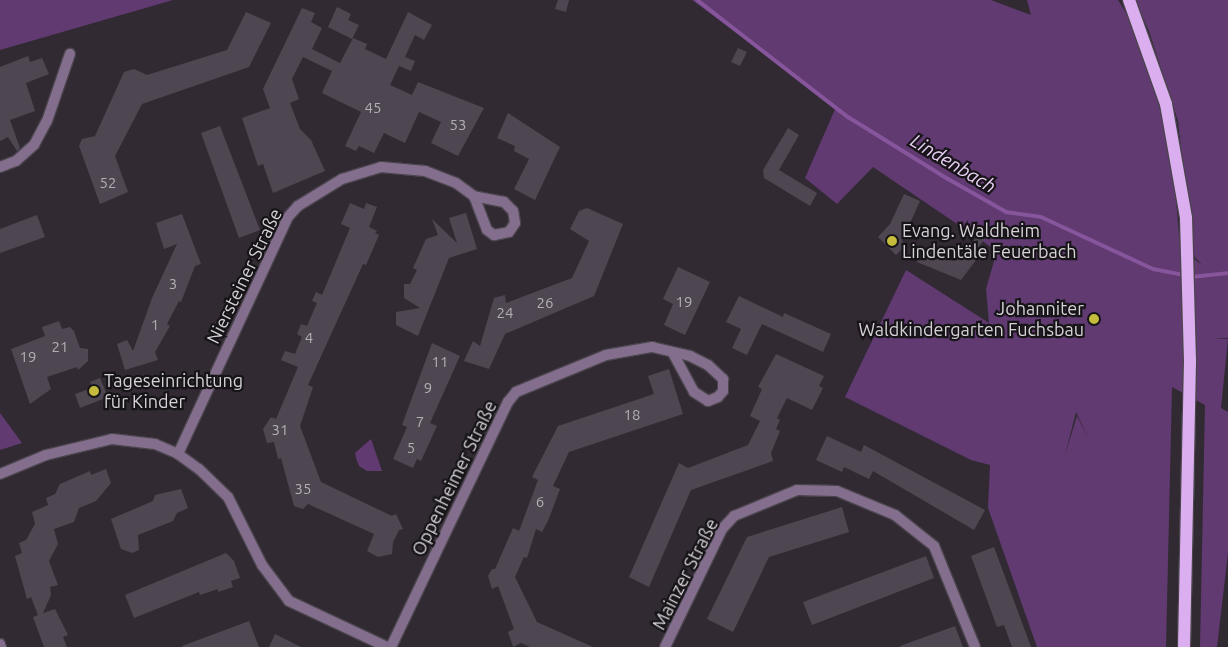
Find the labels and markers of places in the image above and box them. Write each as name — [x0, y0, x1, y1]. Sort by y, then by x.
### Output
place label: Evang. Waldheim Lindentäle Feuerbach — [902, 220, 1076, 262]
marker: Evang. Waldheim Lindentäle Feuerbach — [886, 235, 898, 247]
place label: Johanniter Waldkindergarten Fuchsbau — [858, 298, 1084, 340]
marker: Johanniter Waldkindergarten Fuchsbau — [1088, 313, 1100, 325]
place label: Tageseinrichtung für Kinder — [104, 370, 243, 412]
marker: Tageseinrichtung für Kinder — [88, 385, 100, 397]

